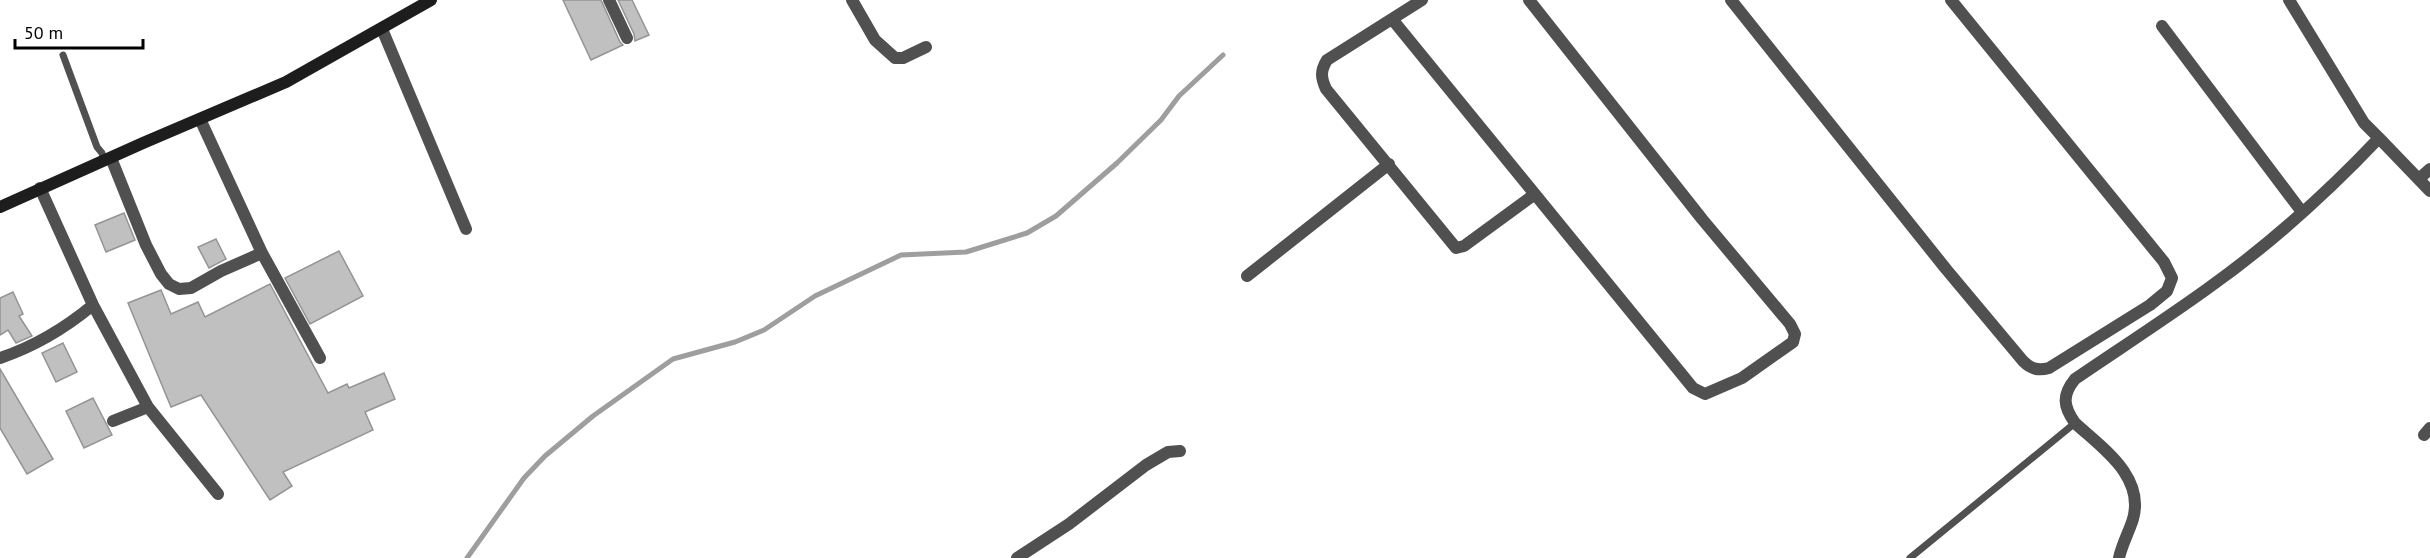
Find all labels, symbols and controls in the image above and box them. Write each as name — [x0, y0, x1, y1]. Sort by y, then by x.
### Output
scale bar — [15, 12, 142, 50]
text: 50 m — [24, 21, 63, 44]

